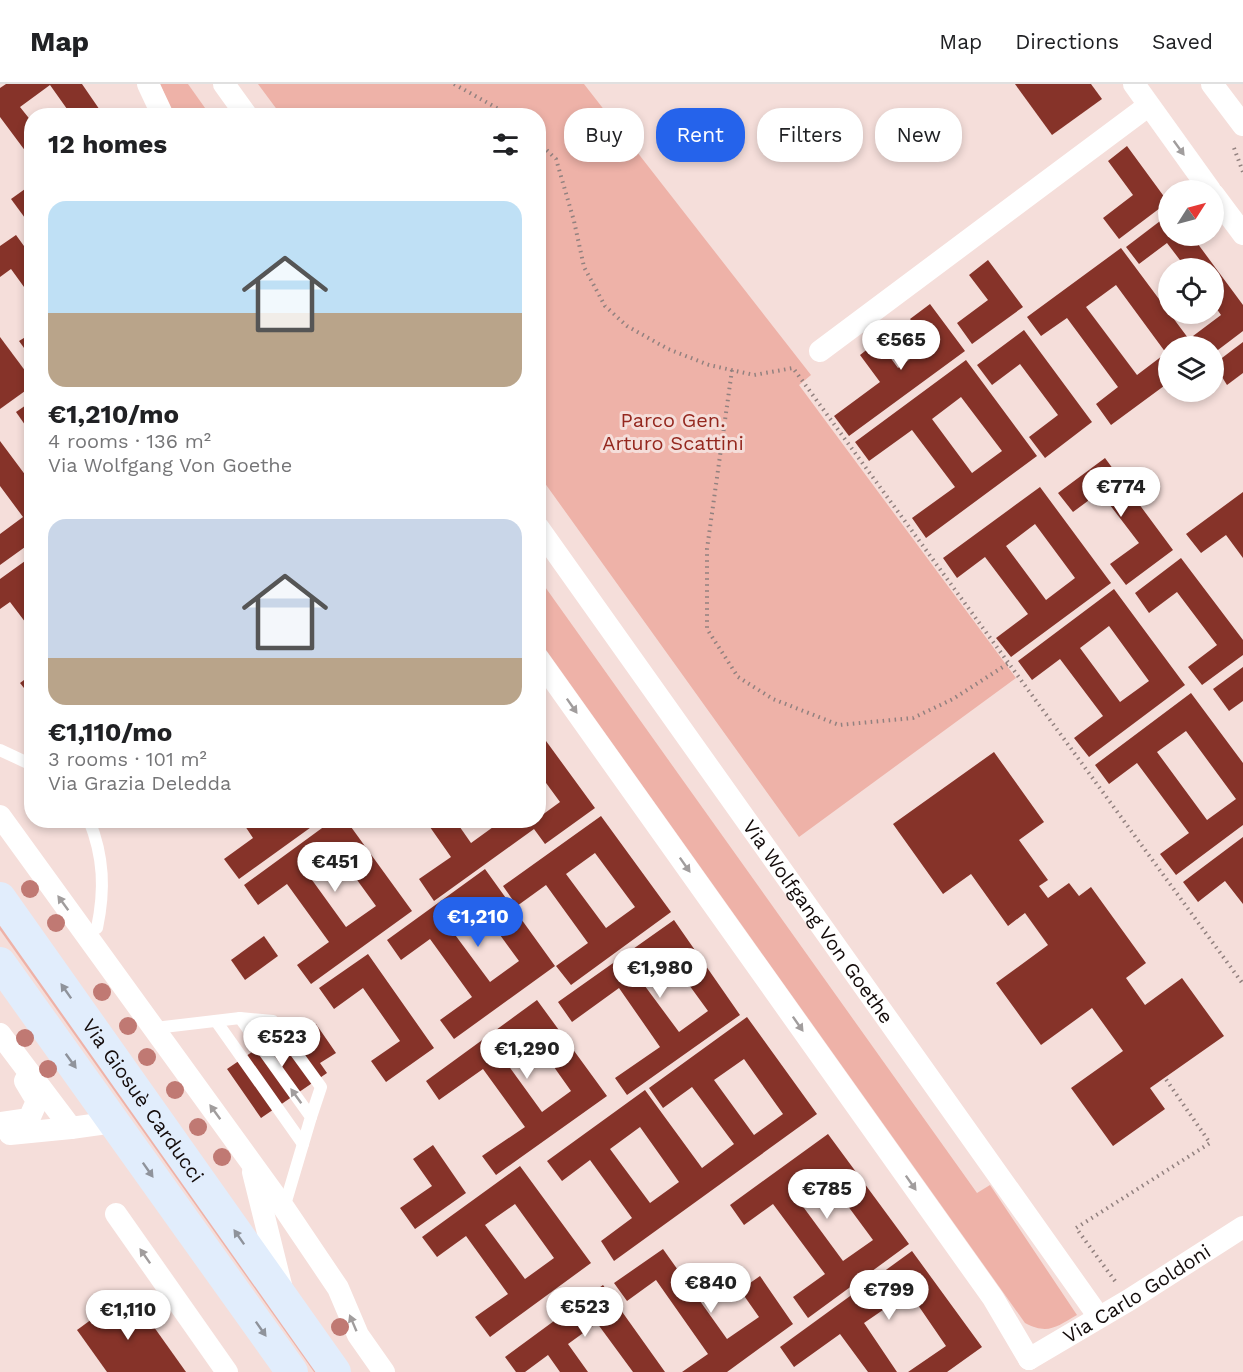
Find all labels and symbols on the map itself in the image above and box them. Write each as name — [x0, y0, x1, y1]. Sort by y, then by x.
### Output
one-way arrow — [1173, 141, 1185, 156]
north arrow — [1158, 180, 1224, 246]
pin: €565 — [865, 320, 937, 371]
park label: Parco Gen. Arturo Scattini — [602, 408, 744, 455]
pin: €774 — [1085, 467, 1157, 518]
one-way arrow — [566, 697, 578, 713]
street label: Via Wolfgang Von Goethe — [738, 815, 899, 1028]
pin: €451 — [299, 842, 371, 893]
one-way arrow — [679, 856, 691, 872]
one-way arrow — [58, 896, 70, 911]
pin: €1,210 — [429, 897, 527, 948]
pin: €1,980 — [611, 948, 709, 999]
one-way arrow — [60, 984, 72, 1000]
street label: Via Giosuè Carducci — [77, 1014, 209, 1187]
one-way arrow — [792, 1015, 804, 1031]
pin: €523 — [246, 1017, 318, 1068]
pin: €1,290 — [478, 1029, 576, 1080]
one-way arrow — [65, 1053, 77, 1069]
one-way arrow — [290, 1088, 302, 1104]
one-way arrow — [209, 1104, 221, 1120]
one-way arrow — [142, 1162, 154, 1177]
pin: €785 — [791, 1169, 863, 1220]
one-way arrow — [905, 1174, 917, 1190]
one-way arrow — [233, 1229, 245, 1245]
street label: Via Carlo Goldoni — [1059, 1239, 1215, 1348]
one-way arrow — [139, 1248, 151, 1264]
pin: €840 — [675, 1263, 747, 1314]
pin: €799 — [853, 1270, 925, 1321]
pin: €523 — [549, 1287, 621, 1338]
pin: €1,110 — [79, 1290, 177, 1341]
one-way arrow — [347, 1314, 357, 1332]
one-way arrow — [255, 1320, 267, 1336]

